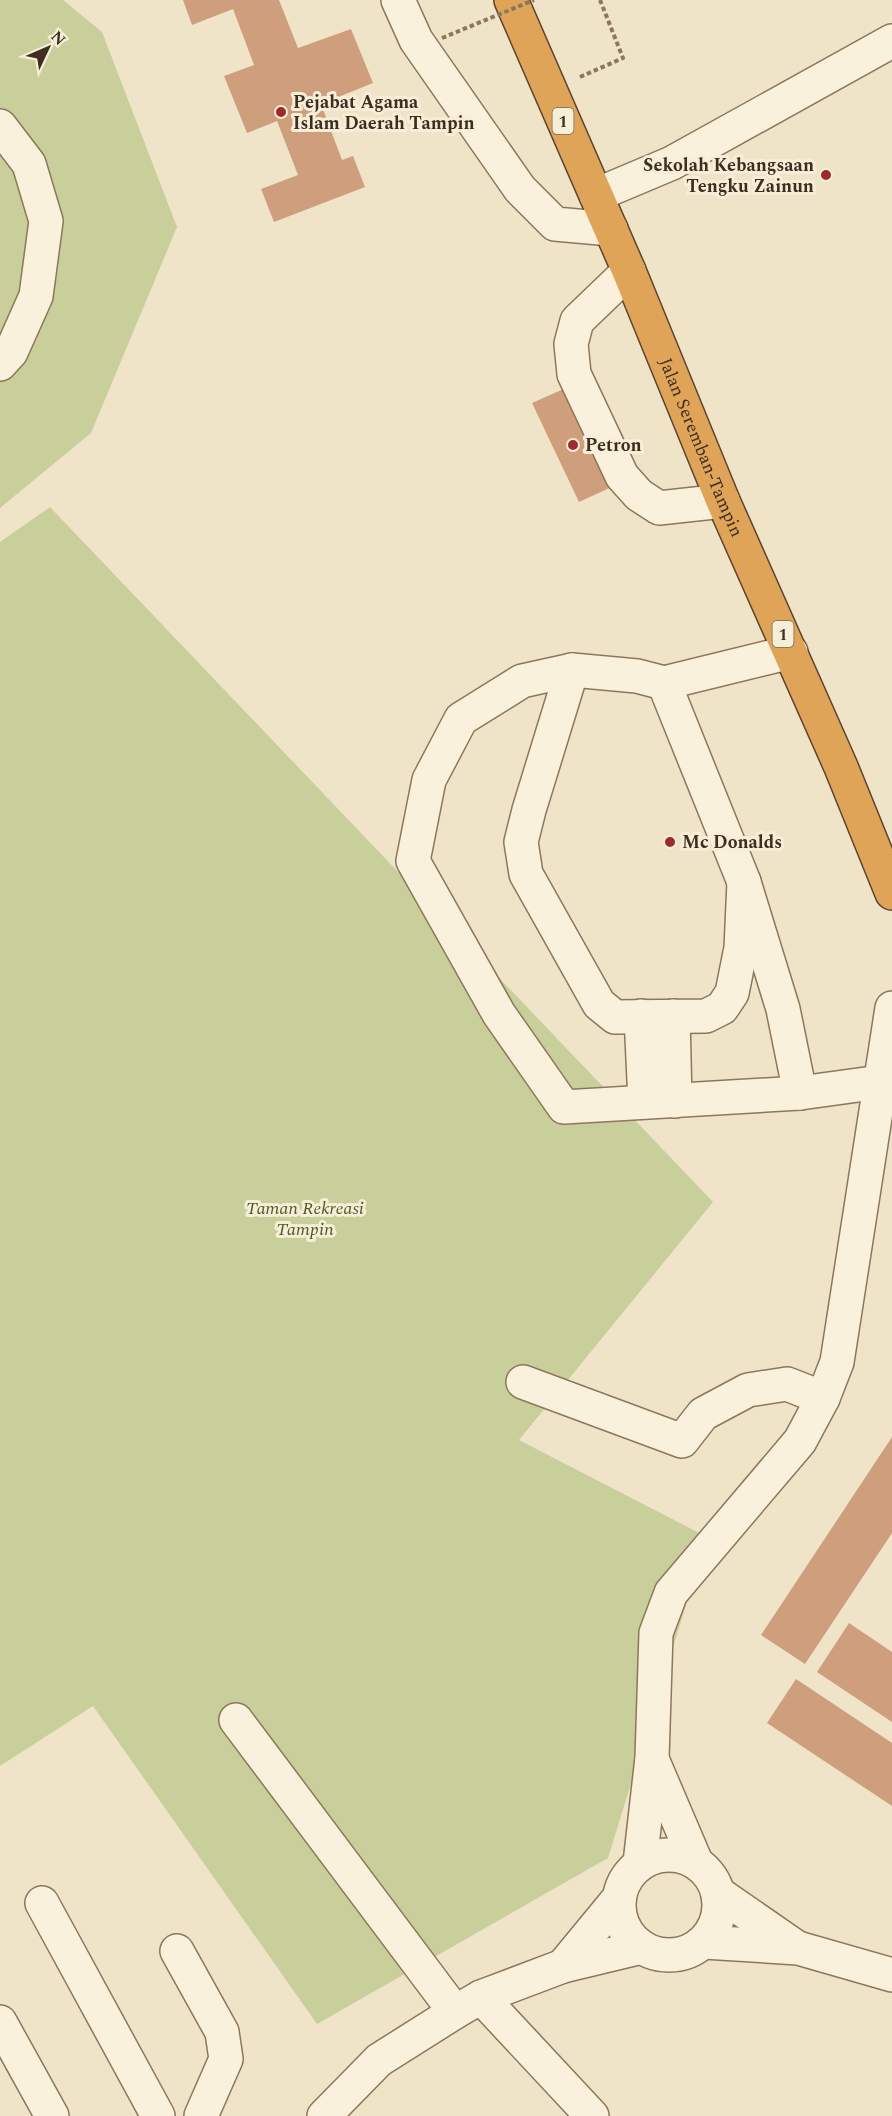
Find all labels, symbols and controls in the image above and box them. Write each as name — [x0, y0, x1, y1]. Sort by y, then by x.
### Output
north arrow — [18, 18, 78, 78]
text: N — [45, 25, 71, 51]
place label: Pejabat Agama Islam Daerah Tampin — [293, 89, 475, 137]
marker: Pejabat Agama Islam Daerah Tampin — [274, 105, 288, 119]
road number: 1 — [552, 108, 574, 134]
place label: Sekolah Kebangsaan Tengku Zainun — [643, 152, 814, 200]
marker: Sekolah Kebangsaan Tengku Zainun — [819, 168, 833, 182]
street label: Jalan Seremban-Tampin — [652, 354, 750, 541]
place label: Petron — [585, 432, 642, 459]
marker: Petron — [566, 438, 580, 452]
road number: 1 — [772, 621, 794, 647]
place label: Mc Donalds — [682, 829, 782, 856]
marker: Mc Donalds — [663, 835, 677, 849]
park label: Taman Rekreasi Tampin — [246, 1195, 364, 1243]

